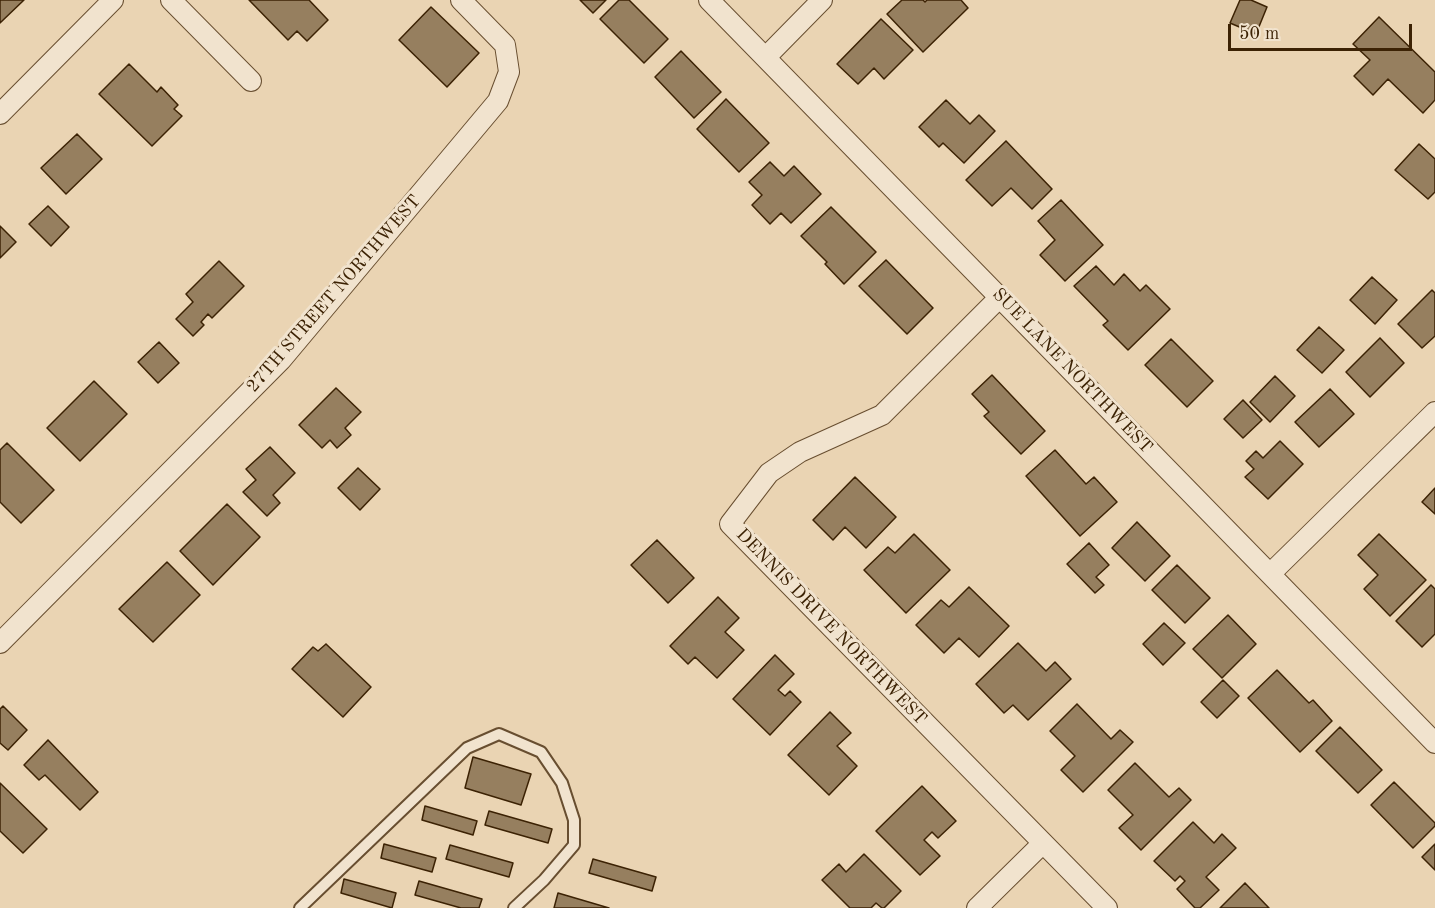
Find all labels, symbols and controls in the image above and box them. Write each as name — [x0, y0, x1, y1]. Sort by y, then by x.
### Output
scale bar — [1231, 12, 1416, 50]
text: 50 m — [1239, 25, 1279, 43]
street label: 27TH STREET NORTHWEST — [242, 191, 426, 397]
street label: SUE LANE NORTHWEST — [987, 284, 1157, 458]
street label: DENNIS DRIVE NORTHWEST — [731, 524, 931, 730]

